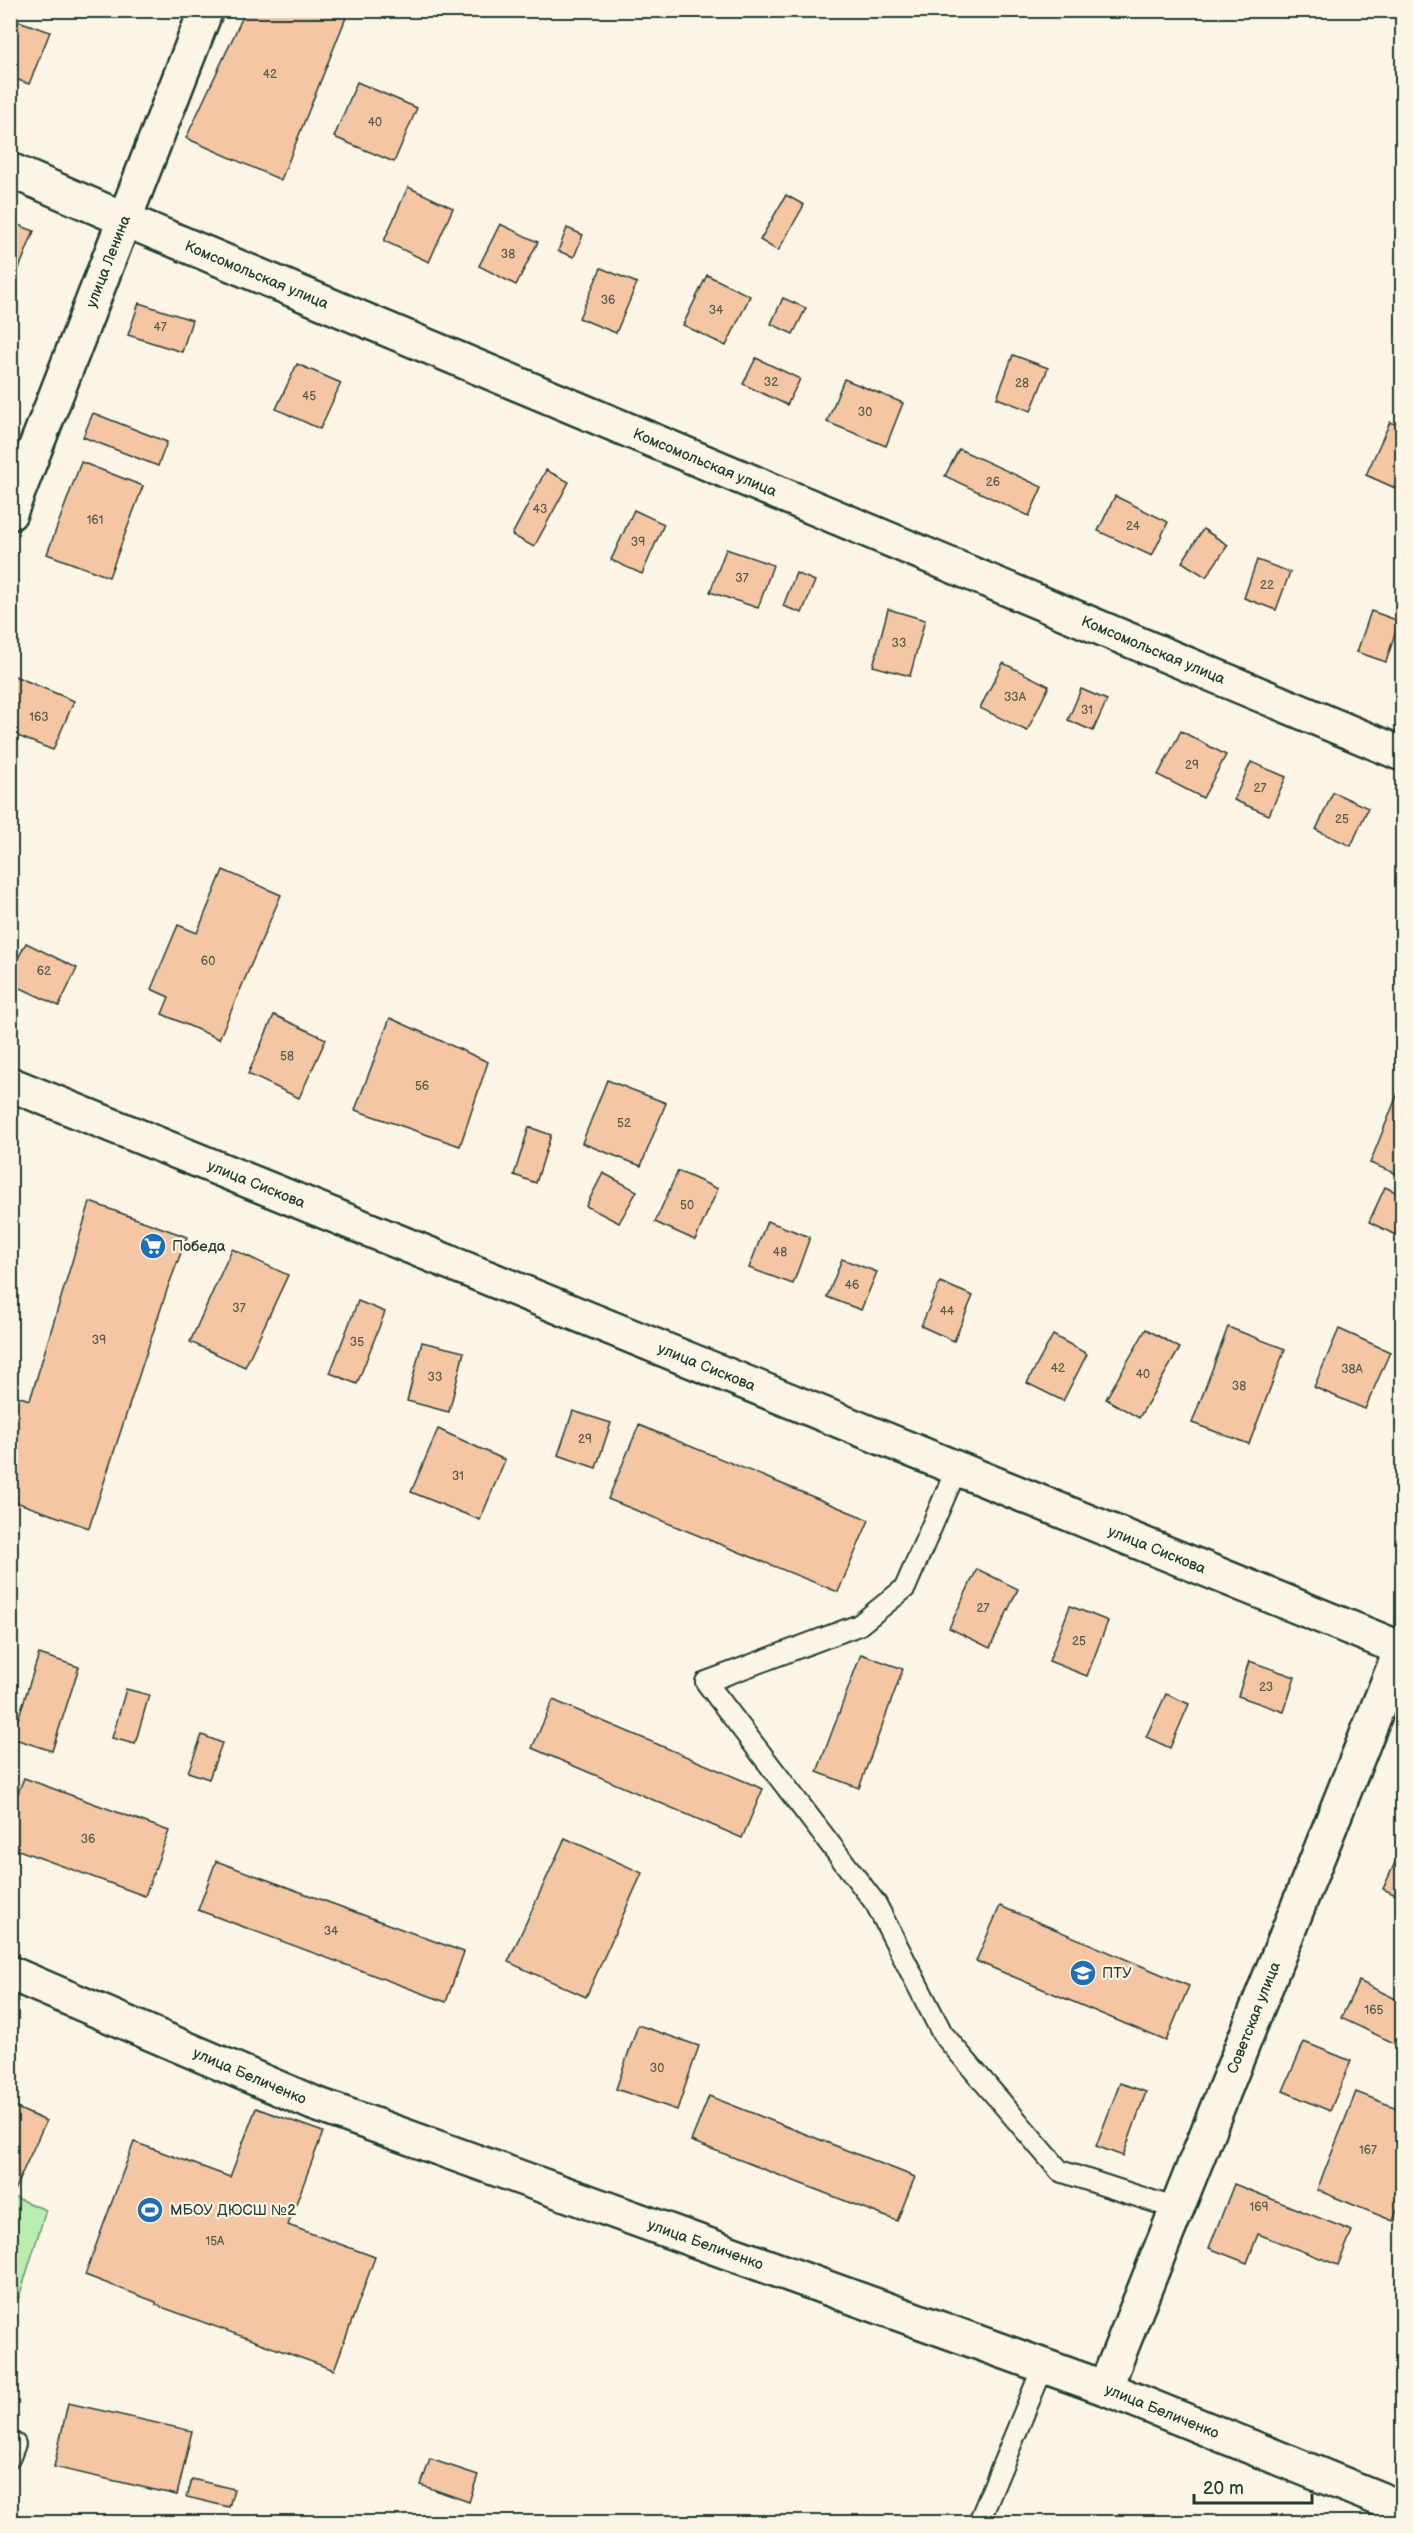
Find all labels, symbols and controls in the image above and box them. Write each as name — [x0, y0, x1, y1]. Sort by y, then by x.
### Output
house number: 42 — [263, 67, 277, 82]
house number: 40 — [368, 115, 382, 130]
street label: улица Ленина — [81, 212, 135, 310]
street label: Комсомольская улица — [182, 236, 332, 313]
house number: 38 — [501, 247, 515, 262]
house number: 36 — [601, 293, 615, 308]
house number: 34 — [709, 303, 724, 318]
house number: 47 — [153, 320, 167, 335]
house number: 32 — [764, 375, 778, 390]
house number: 28 — [1015, 376, 1029, 391]
house number: 45 — [302, 389, 316, 404]
house number: 30 — [858, 405, 872, 420]
street label: Комсомольская улица — [630, 424, 780, 501]
house number: 26 — [986, 475, 1000, 490]
house number: 43 — [533, 502, 547, 517]
house number: 161 — [87, 513, 103, 528]
house number: 24 — [1126, 519, 1141, 534]
house number: 39 — [631, 535, 645, 550]
house number: 37 — [735, 571, 749, 586]
house number: 22 — [1260, 578, 1274, 593]
street label: Комсомольская улица — [1079, 611, 1228, 688]
house number: 33 — [892, 636, 906, 651]
house number: 33А — [1004, 690, 1027, 705]
house number: 31 — [1081, 703, 1093, 718]
house number: 163 — [29, 710, 49, 725]
house number: 29 — [1185, 758, 1199, 773]
house number: 27 — [1254, 781, 1267, 796]
house number: 25 — [1335, 812, 1349, 827]
house number: 60 — [201, 954, 215, 969]
house number: 62 — [37, 964, 51, 979]
house number: 58 — [280, 1049, 294, 1064]
house number: 56 — [415, 1079, 429, 1094]
house number: 52 — [617, 1116, 631, 1131]
street label: улица Сискова — [205, 1156, 308, 1212]
house number: 50 — [680, 1198, 694, 1213]
supermarket icon: Победа — [138, 1231, 168, 1261]
place label: Победа — [172, 1237, 226, 1256]
house number: 48 — [773, 1245, 787, 1260]
house number: 46 — [845, 1278, 859, 1293]
house number: 37 — [232, 1301, 246, 1316]
house number: 44 — [940, 1304, 955, 1319]
house number: 39 — [92, 1333, 106, 1348]
house number: 35 — [350, 1335, 364, 1350]
street label: улица Сискова — [655, 1338, 759, 1395]
house number: 42 — [1051, 1361, 1065, 1376]
house number: 38А — [1341, 1362, 1364, 1377]
house number: 40 — [1136, 1367, 1150, 1382]
house number: 33 — [428, 1370, 442, 1385]
house number: 38 — [1232, 1379, 1246, 1394]
house number: 29 — [578, 1432, 592, 1447]
house number: 31 — [452, 1469, 464, 1484]
street label: улица Сискова — [1105, 1521, 1209, 1578]
house number: 27 — [977, 1601, 990, 1616]
house number: 25 — [1072, 1634, 1086, 1649]
house number: 23 — [1259, 1680, 1273, 1695]
house number: 36 — [81, 1832, 95, 1847]
house number: 34 — [324, 1924, 339, 1939]
school or university icon: ПТУ — [1068, 1958, 1098, 1988]
street label: Советская улица — [1223, 1959, 1284, 2076]
place label: ПТУ — [1102, 1964, 1132, 1983]
house number: 165 — [1365, 2003, 1384, 2018]
street label: улица Беличенко — [190, 2043, 310, 2109]
house number: 30 — [650, 2061, 664, 2076]
house number: 167 — [1359, 2143, 1377, 2158]
sports icon: МБОУ ДЮСШ №2 — [135, 2195, 165, 2225]
house number: 169 — [1250, 2200, 1269, 2215]
place label: МБОУ ДЮСШ №2 — [170, 2201, 296, 2220]
street label: улица Беличенко — [645, 2215, 766, 2274]
house number: 15А — [206, 2234, 225, 2249]
street label: улица Беличенко — [1102, 2380, 1222, 2443]
scale bar — [1194, 2467, 1312, 2505]
text: 20 m — [1203, 2478, 1244, 2499]

